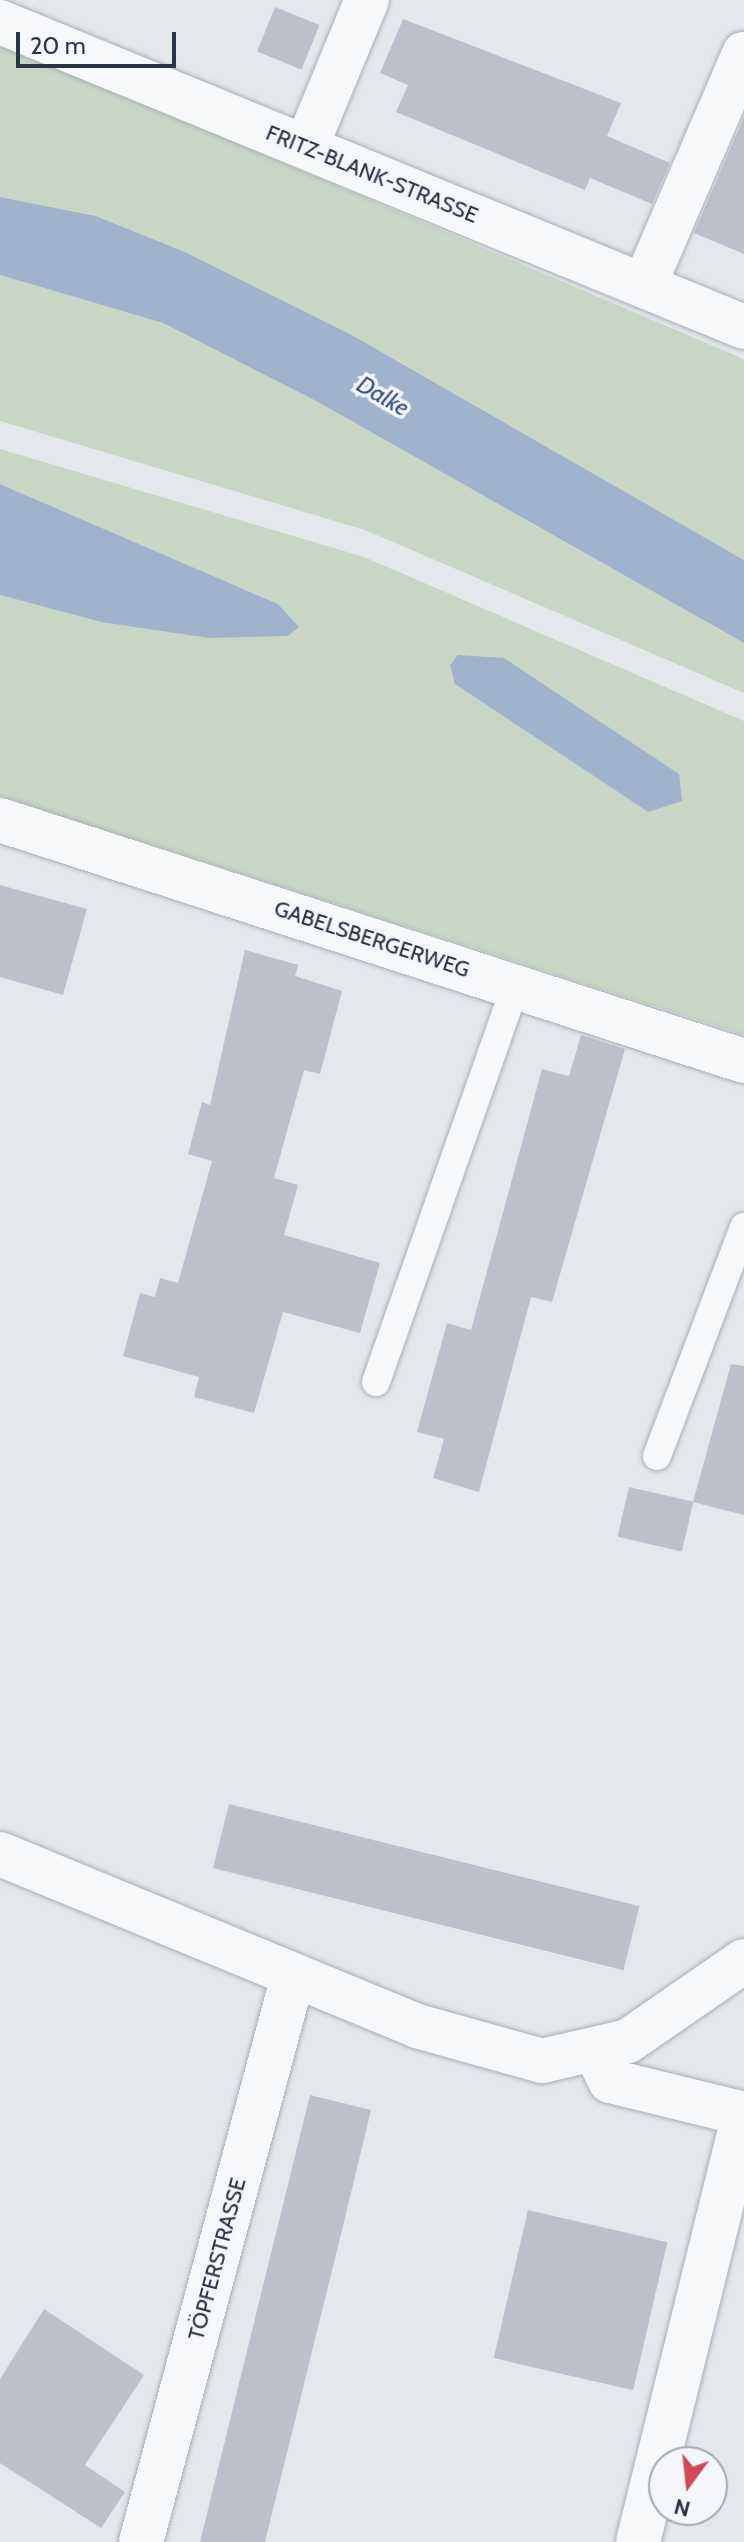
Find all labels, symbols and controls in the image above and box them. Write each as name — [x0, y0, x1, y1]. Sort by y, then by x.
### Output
scale bar — [20, 16, 180, 66]
text: 20 m — [30, 31, 86, 60]
street label: FRITZ-BLANK-STRASSE — [262, 119, 482, 229]
water label: Dalke — [352, 370, 414, 422]
street label: GABELSBERGERWEG — [271, 895, 473, 983]
street label: TÖPFERSTRASSE — [183, 2175, 251, 2343]
north arrow — [648, 2446, 728, 2526]
text: N — [671, 2493, 693, 2523]

